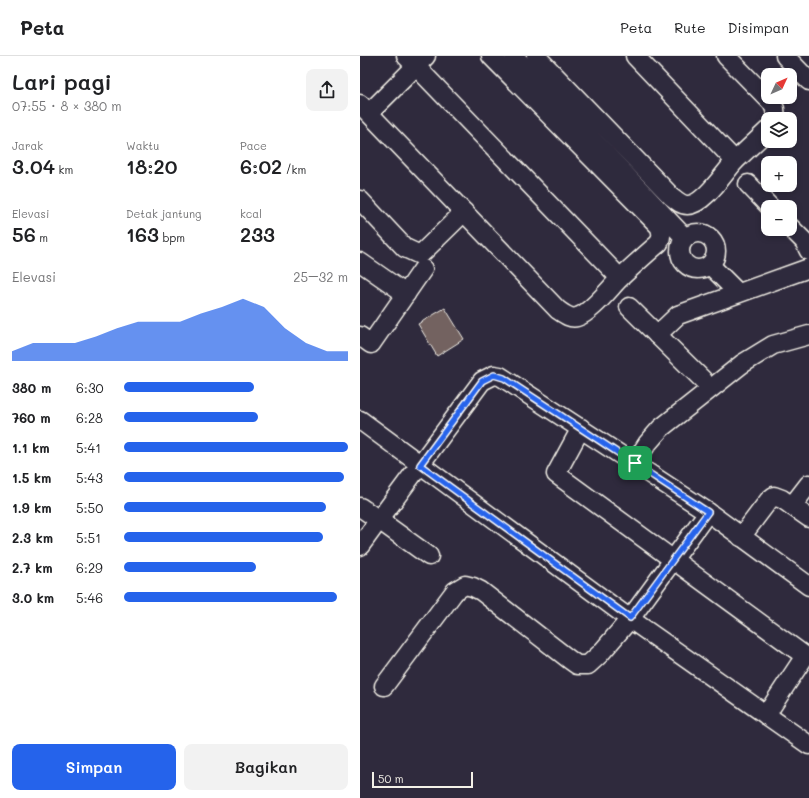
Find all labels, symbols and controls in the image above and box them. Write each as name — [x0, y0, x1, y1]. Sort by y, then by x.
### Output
text: Peta — [20, 15, 64, 40]
text: Peta — [620, 18, 652, 37]
text: Rute — [674, 18, 706, 37]
text: Disimpan — [728, 18, 789, 37]
text: Lari pagi — [12, 67, 112, 96]
north arrow — [761, 68, 797, 104]
map controls — [761, 68, 797, 236]
button: share — [306, 69, 348, 111]
text: 07:55 · 8 × 380 m — [12, 97, 122, 114]
button: layers — [761, 112, 797, 148]
text: Jarak — [12, 138, 43, 153]
text: Waktu — [126, 138, 159, 153]
text: Pace — [240, 138, 267, 153]
text: 3.04 — [12, 153, 55, 179]
text: 18:20 — [126, 153, 177, 179]
text: 6:02 — [240, 153, 282, 179]
button: + — [761, 156, 797, 192]
text: km — [55, 162, 73, 177]
text: /km — [282, 162, 306, 177]
button: − — [761, 200, 797, 236]
text: Elevasi — [12, 206, 49, 221]
text: Detak jantung — [126, 206, 201, 221]
text: kcal — [240, 206, 262, 221]
text: 56 — [12, 221, 36, 247]
text: 163 — [126, 221, 159, 247]
text: 233 — [240, 221, 275, 247]
text: m — [36, 230, 48, 245]
text: bpm — [159, 230, 185, 245]
text: Elevasi — [12, 268, 56, 285]
text: 25–32 m — [293, 268, 348, 285]
text: 380 m — [12, 379, 51, 396]
text: 6:30 — [76, 379, 104, 396]
text: 760 m — [12, 409, 50, 426]
text: 6:28 — [76, 409, 103, 426]
text: 1.1 km — [12, 439, 50, 456]
text: 5:41 — [76, 439, 101, 456]
pin — [618, 446, 652, 480]
icon: arrive — [624, 452, 646, 474]
text: 1.5 km — [12, 469, 51, 486]
text: 5:43 — [76, 469, 103, 486]
text: 1.9 km — [12, 499, 52, 516]
text: 5:50 — [76, 499, 103, 516]
text: 2.3 km — [12, 529, 53, 546]
text: 5:51 — [76, 529, 101, 546]
text: 2.7 km — [12, 559, 53, 576]
text: 6:29 — [76, 559, 103, 576]
text: 3.0 km — [12, 589, 54, 606]
text: 5:46 — [76, 589, 103, 606]
button: Simpan — [12, 744, 176, 790]
button: Bagikan — [184, 744, 348, 790]
scale bar — [372, 770, 473, 789]
text: 50 m — [378, 771, 404, 786]

